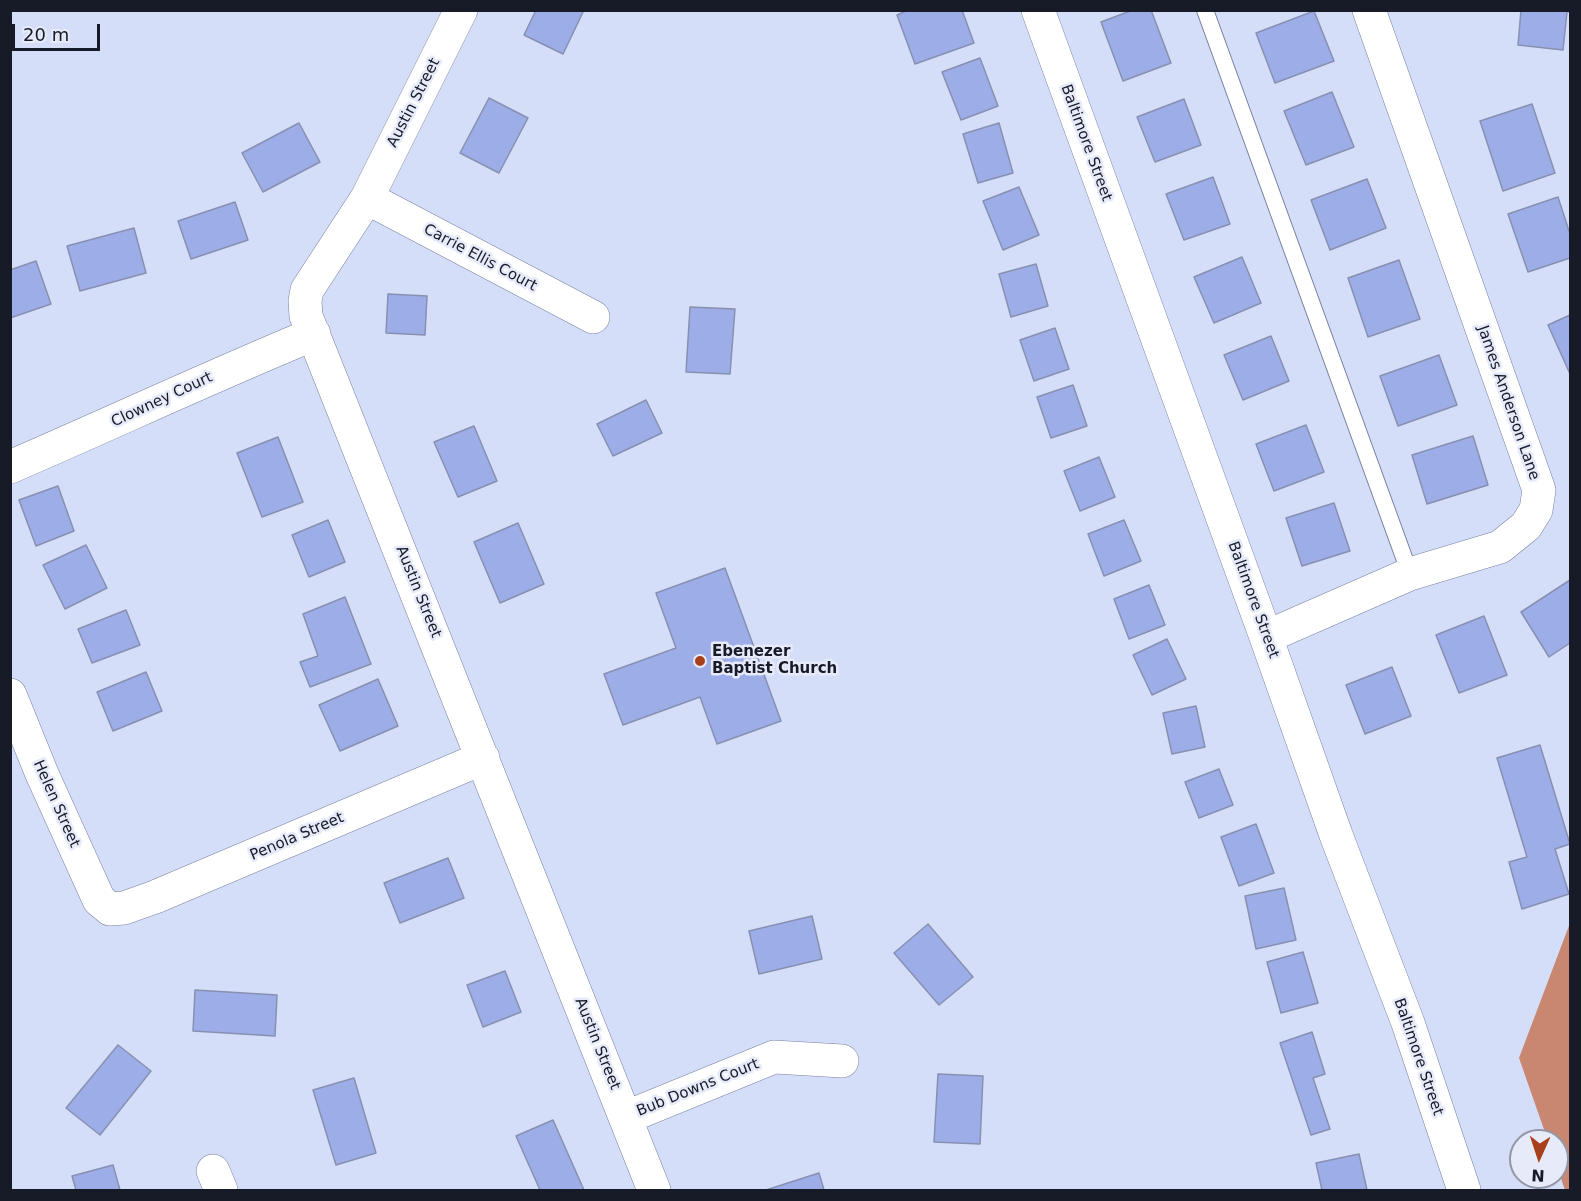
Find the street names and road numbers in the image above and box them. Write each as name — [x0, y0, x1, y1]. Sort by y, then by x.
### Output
street label: Austin Street — [384, 55, 444, 151]
street label: Baltimore Street — [1057, 82, 1115, 204]
street label: Carrie Ellis Court — [420, 221, 540, 295]
street label: James Anderson Lane — [1473, 323, 1543, 483]
street label: Clowney Court — [108, 369, 216, 431]
street label: Baltimore Street — [1224, 539, 1282, 661]
street label: Austin Street — [391, 543, 445, 641]
street label: Helen Street — [29, 758, 83, 850]
street label: Penola Street — [247, 809, 347, 865]
street label: Austin Street — [570, 995, 624, 1093]
street label: Baltimore Street — [1389, 996, 1447, 1118]
street label: Bub Downs Court — [634, 1055, 762, 1121]

